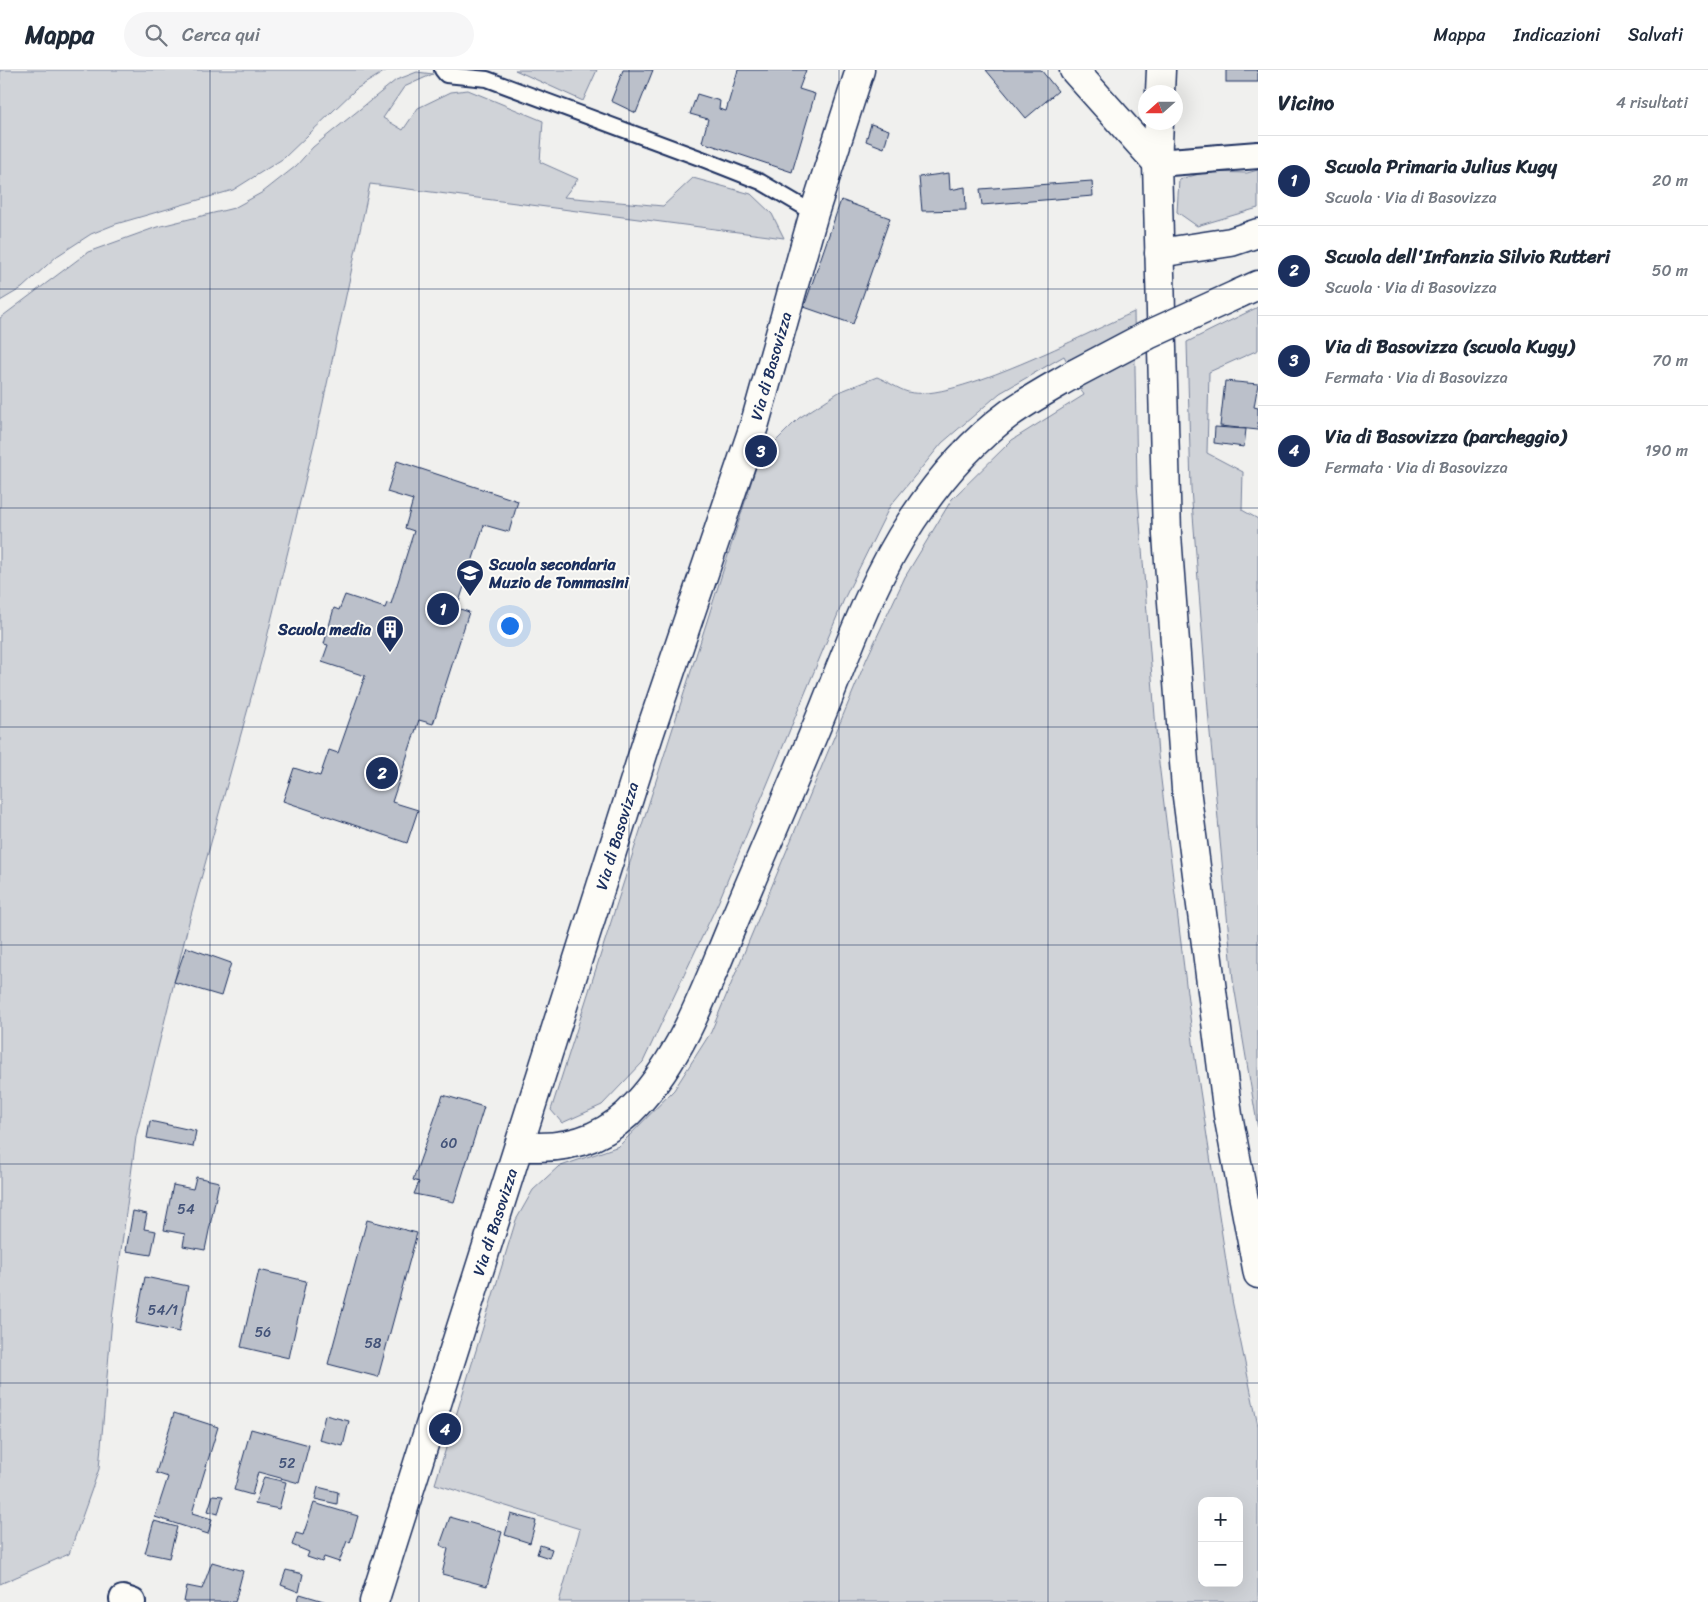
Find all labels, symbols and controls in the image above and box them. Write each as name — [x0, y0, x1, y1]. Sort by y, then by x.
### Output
search box — [124, 12, 474, 57]
text: Mappa — [25, 14, 94, 56]
text: Cerca qui — [182, 18, 260, 51]
text: Mappa — [1433, 19, 1485, 51]
text: Indicazioni — [1513, 19, 1600, 51]
text: Salvati — [1628, 19, 1683, 51]
icon: search — [142, 21, 170, 49]
text: Vicino — [1278, 84, 1334, 122]
north arrow — [1138, 85, 1183, 130]
text: 4 risultati — [1616, 88, 1688, 117]
text: Scuola Primaria Julius Kugy — [1325, 150, 1557, 183]
text: 1 — [1291, 166, 1297, 195]
text: 20 m — [1652, 166, 1688, 195]
text: Scuola · Via di Basovizza — [1325, 183, 1497, 212]
text: Scuola dell'Infanzia Silvio Rutteri — [1325, 240, 1610, 273]
text: 2 — [1289, 256, 1299, 285]
text: 50 m — [1652, 256, 1688, 285]
text: Scuola · Via di Basovizza — [1325, 273, 1497, 302]
street label: Via di Basovizza — [742, 308, 800, 424]
text: Via di Basovizza (scuola Kugy) — [1325, 330, 1574, 363]
text: 3 — [1290, 346, 1298, 375]
text: 70 m — [1652, 346, 1688, 375]
text: Fermata · Via di Basovizza — [1325, 363, 1508, 392]
text: Via di Basovizza (parcheggio) — [1325, 420, 1566, 453]
pin: 3 — [745, 432, 777, 470]
text: 4 — [1289, 436, 1299, 465]
text: 190 m — [1645, 436, 1688, 465]
text: Fermata · Via di Basovizza — [1325, 453, 1508, 482]
place label: Scuola secondaria Muzio de Tommasini — [488, 550, 630, 597]
school or university icon: Scuola secondaria Muzio de Tommasini — [455, 558, 485, 597]
pin: 1 — [427, 590, 459, 628]
your location — [497, 613, 523, 639]
building icon: Scuola media — [375, 614, 405, 653]
place label: Scuola media — [277, 615, 372, 644]
pin: 2 — [366, 754, 398, 792]
street label: Via di Basovizza — [587, 778, 647, 894]
house number: 60 — [441, 1131, 458, 1156]
street label: Via di Basovizza — [464, 1164, 526, 1280]
house number: 54 — [177, 1197, 195, 1222]
house number: 54/1 — [148, 1298, 178, 1323]
house number: 56 — [255, 1320, 271, 1345]
house number: 58 — [365, 1331, 382, 1356]
pin: 4 — [429, 1410, 461, 1448]
house number: 52 — [279, 1451, 295, 1476]
map controls — [1198, 1497, 1243, 1587]
button: + — [1198, 1497, 1243, 1542]
button: − — [1198, 1542, 1243, 1587]

